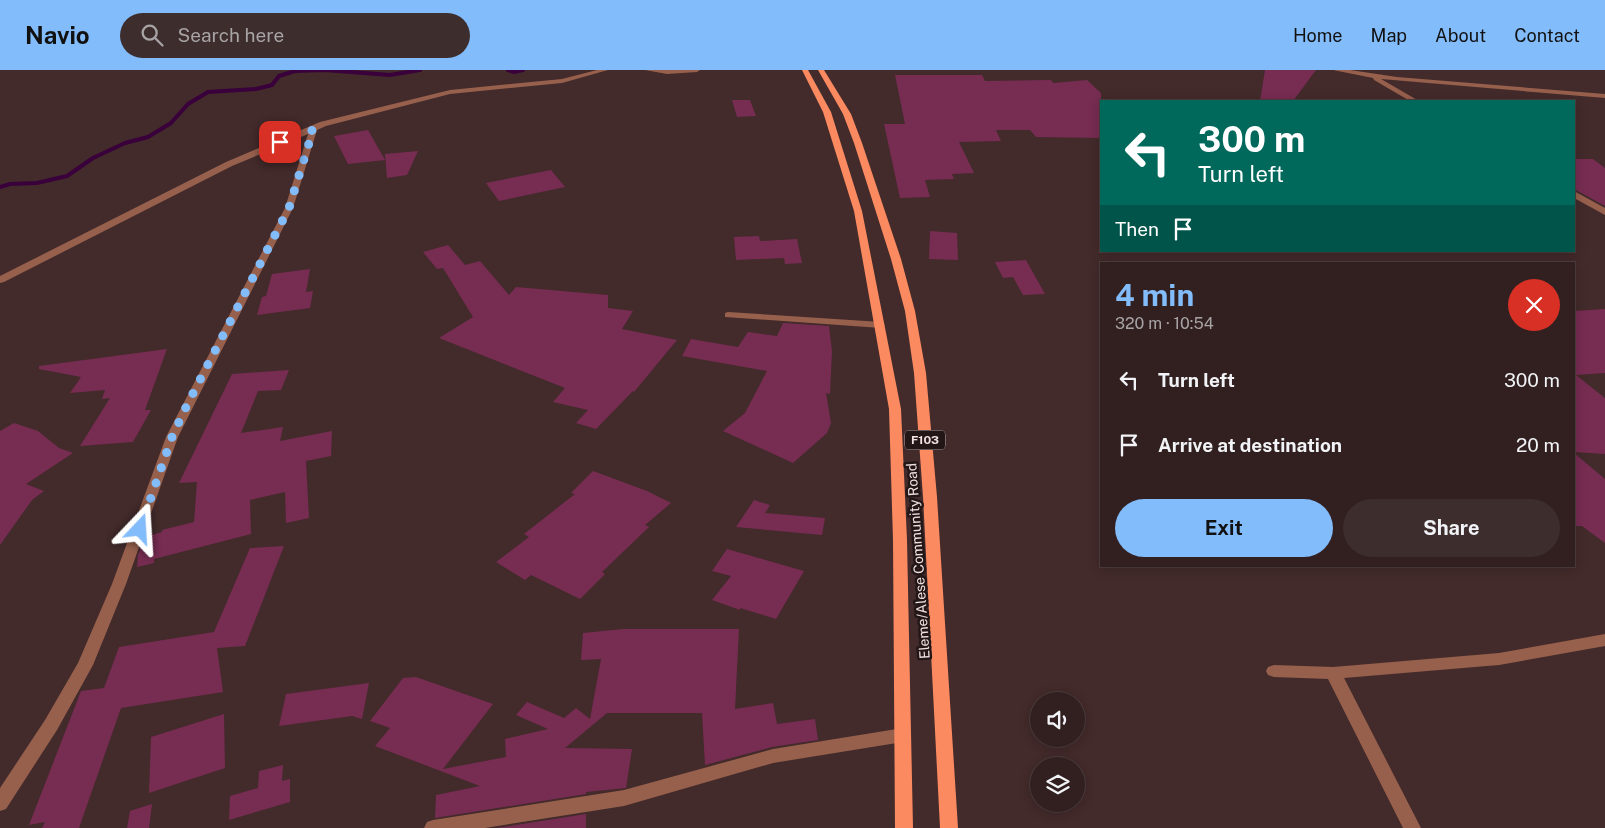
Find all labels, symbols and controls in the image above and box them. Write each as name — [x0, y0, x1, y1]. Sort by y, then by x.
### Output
search box — [120, 13, 470, 58]
text: Navio — [25, 21, 90, 49]
icon: search — [138, 21, 166, 49]
text: Search here — [178, 24, 284, 46]
text: Home — [1293, 25, 1343, 46]
text: Map — [1371, 25, 1407, 46]
text: About — [1435, 25, 1486, 46]
text: Contact — [1514, 25, 1580, 46]
text: 300 m — [1198, 119, 1305, 160]
icon: left — [1115, 120, 1180, 185]
pin — [259, 121, 301, 163]
icon: arrive — [266, 128, 294, 156]
text: Turn left — [1198, 161, 1284, 187]
icon: arrive — [1169, 215, 1197, 243]
text: Then — [1115, 218, 1159, 240]
text: 4 min — [1115, 277, 1194, 313]
button: close — [1508, 279, 1560, 331]
text: 320 m · 10:54 — [1115, 314, 1214, 333]
icon: left — [1115, 366, 1143, 394]
text: Turn left — [1158, 369, 1235, 391]
text: 300 m — [1504, 369, 1560, 391]
road number: F103 — [905, 430, 945, 450]
icon: arrive — [1115, 431, 1143, 459]
text: Arrive at destination — [1158, 434, 1342, 456]
text: 20 m — [1516, 434, 1560, 456]
street label: Eleme/Alese Community Road — [903, 463, 933, 659]
button: Exit — [1115, 499, 1333, 557]
button: Share — [1343, 499, 1560, 557]
position arrow — [113, 502, 165, 554]
map controls — [1030, 692, 1085, 812]
button: sound — [1030, 692, 1085, 747]
button: layers — [1030, 757, 1085, 812]

